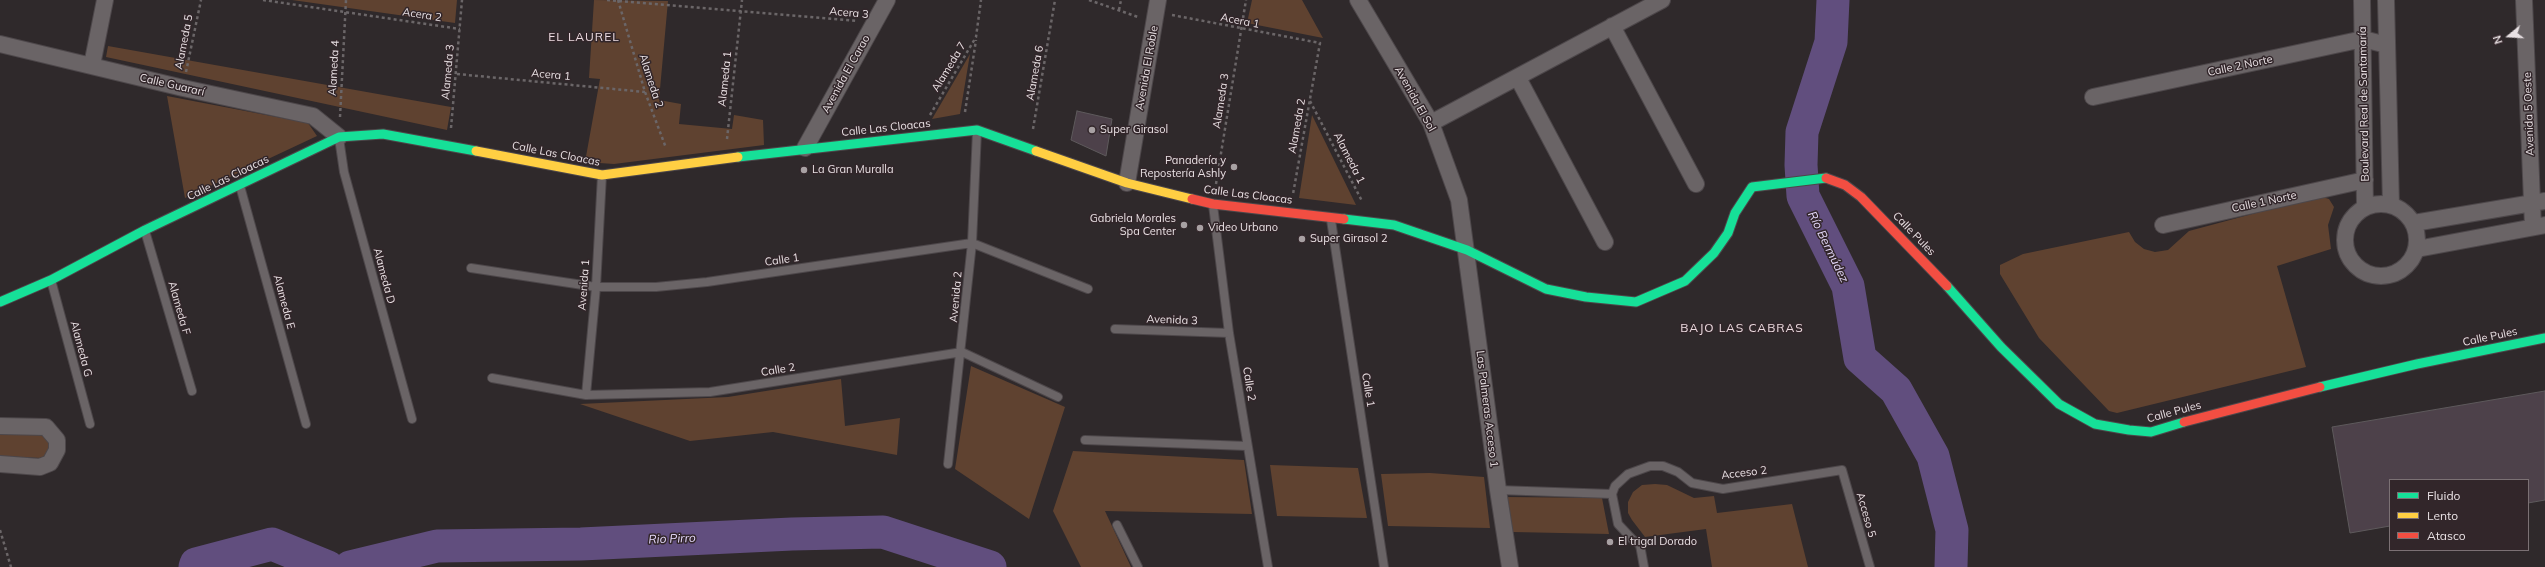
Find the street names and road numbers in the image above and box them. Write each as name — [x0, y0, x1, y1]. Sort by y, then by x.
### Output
street label: Acera 2 — [402, 5, 442, 25]
street label: Acera 3 — [829, 5, 869, 21]
street label: Acera 1 — [1219, 11, 1261, 31]
street label: Alameda 5 — [172, 13, 196, 71]
street label: Avenida El Roble — [1133, 25, 1161, 111]
street label: Boulevard Real de Santamaría — [2356, 26, 2372, 182]
street label: Avenida El Carao — [819, 33, 873, 115]
street label: Alameda 4 — [326, 40, 342, 96]
street label: Alameda 7 — [929, 40, 969, 94]
street label: Alameda 3 — [439, 44, 457, 100]
street label: Alameda 6 — [1024, 44, 1046, 102]
street label: Alameda 1 — [716, 51, 734, 107]
street label: Alameda 2 — [636, 53, 666, 109]
street label: Calle 2 Norte — [2206, 53, 2274, 79]
street label: Avenida El Sol — [1392, 64, 1438, 134]
street label: Acera 1 — [531, 67, 571, 83]
street label: Calle Guararí — [138, 71, 206, 99]
street label: Avenida 5 Oeste — [2521, 72, 2537, 156]
street label: Alameda 3 — [1210, 73, 1232, 129]
street label: Alameda 2 — [1286, 97, 1308, 155]
street label: Calle Las Cloacas — [841, 117, 931, 139]
street label: Alameda 1 — [1330, 130, 1368, 186]
street label: Calle Las Cloacas — [511, 139, 601, 169]
street label: Calle Las Cloacas — [185, 152, 271, 204]
street label: Calle Las Cloacas — [1203, 183, 1293, 207]
street label: Calle 1 Norte — [2230, 189, 2298, 215]
street label: Calle Pules — [1890, 209, 1938, 259]
street label: Alameda D — [370, 247, 398, 305]
street label: Calle 1 — [764, 251, 800, 269]
street label: Avenida 1 — [576, 259, 592, 311]
street label: Avenida 2 — [947, 271, 965, 323]
street label: Alameda E — [270, 273, 298, 331]
street label: Alameda F — [165, 280, 193, 336]
street label: Avenida 3 — [1146, 313, 1198, 327]
street label: Alameda G — [67, 320, 95, 378]
street label: Calle Pules — [2461, 325, 2519, 349]
street label: Las Palmeras Acceso 1 — [1473, 350, 1501, 468]
street label: Calle 2 — [760, 361, 796, 379]
street label: Calle 2 — [1240, 366, 1258, 402]
street label: Calle 1 — [1359, 372, 1377, 408]
street label: Calle Pules — [2145, 398, 2203, 426]
street label: Acceso 2 — [1720, 464, 1768, 482]
street label: Acceso 5 — [1853, 491, 1879, 539]

